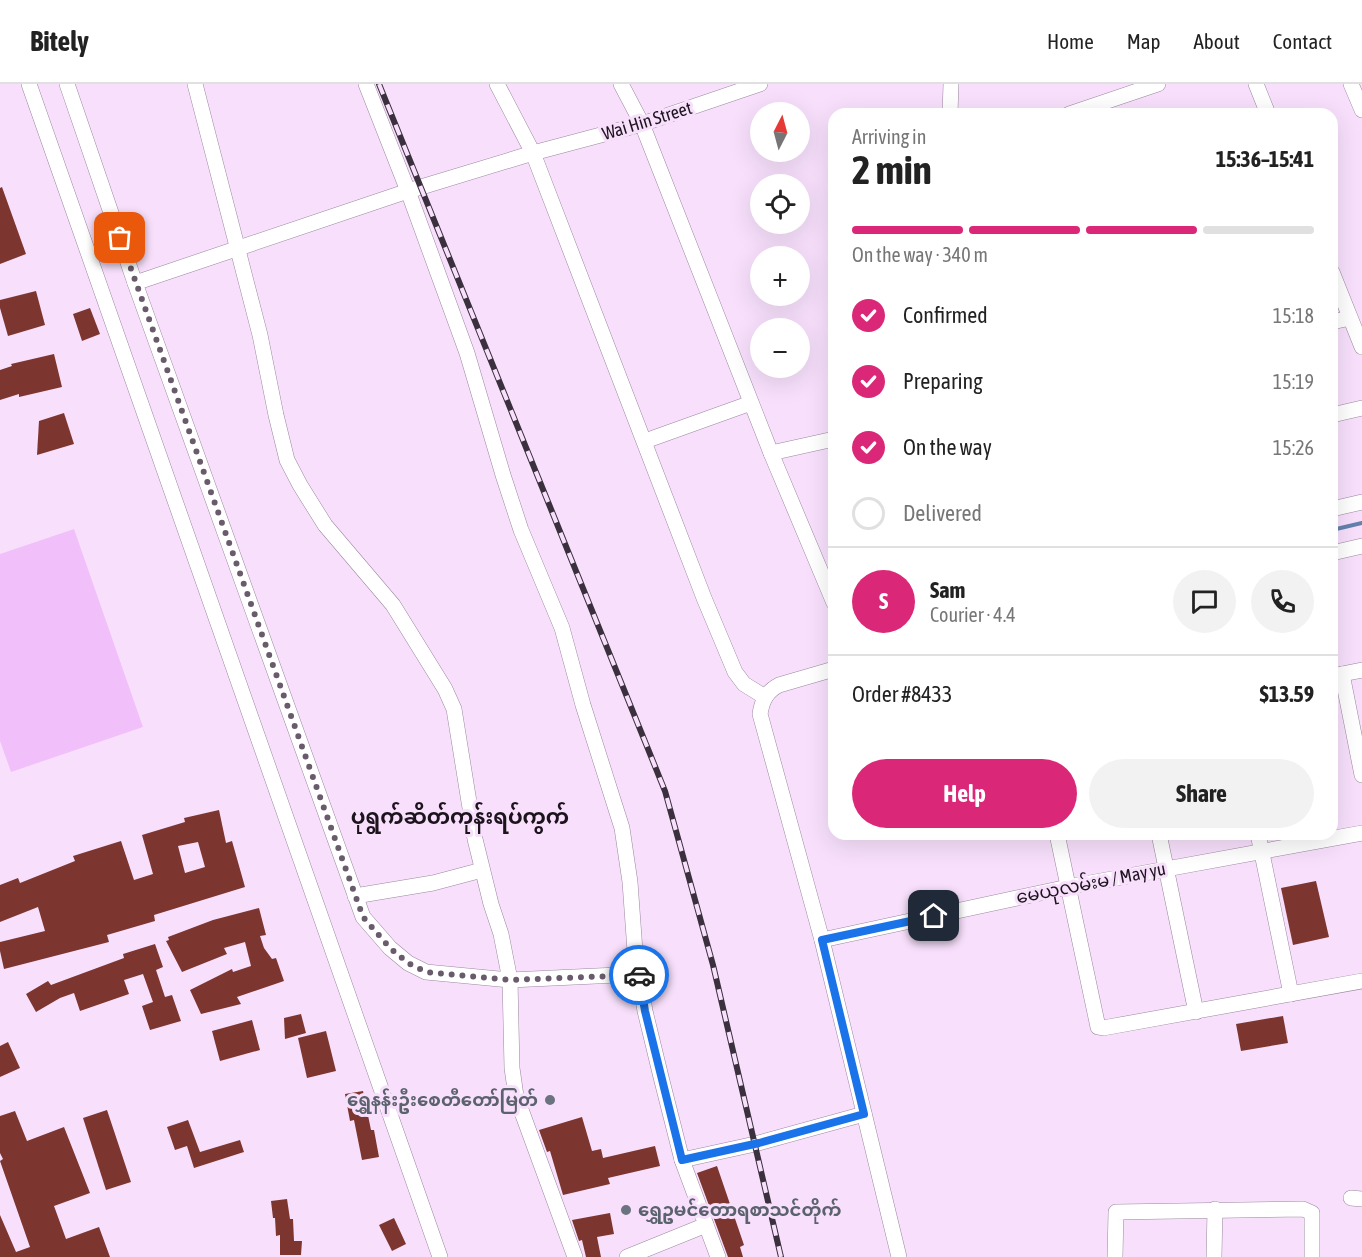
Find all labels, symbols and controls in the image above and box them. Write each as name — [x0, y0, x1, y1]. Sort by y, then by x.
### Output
text: Bitely — [30, 25, 89, 57]
text: Home — [1047, 29, 1094, 53]
text: Map — [1127, 29, 1161, 53]
text: About — [1194, 29, 1240, 53]
text: Contact — [1273, 29, 1332, 53]
street label: Wai Hin Street — [599, 97, 694, 144]
north arrow — [750, 102, 810, 162]
map controls — [750, 102, 810, 378]
text: Arriving in — [852, 125, 926, 148]
text: 15:36–15:41 — [1216, 146, 1314, 172]
text: 2 min — [852, 148, 932, 192]
button: locate — [750, 174, 810, 234]
pin — [94, 212, 145, 263]
icon: bag — [103, 221, 136, 254]
text: On the way · 340 m — [852, 243, 988, 266]
button: + — [750, 246, 810, 306]
icon: check — [852, 299, 885, 332]
text: Confirmed — [903, 302, 988, 328]
text: 15:18 — [1273, 304, 1314, 327]
button: − — [750, 318, 810, 378]
icon: check — [852, 365, 885, 398]
text: Preparing — [903, 368, 983, 394]
text: 15:19 — [1273, 370, 1314, 393]
icon: check — [852, 431, 885, 464]
text: On the way — [903, 434, 992, 460]
text: 15:26 — [1273, 436, 1314, 459]
text: Delivered — [903, 500, 982, 526]
button: chat — [1173, 570, 1236, 633]
button: phone — [1251, 570, 1314, 633]
text: Sam — [930, 577, 965, 603]
text: S — [879, 588, 888, 614]
text: Courier · 4.4 — [930, 603, 1016, 626]
text: Order #8433 — [852, 681, 952, 707]
text: $13.59 — [1259, 681, 1314, 707]
button: Help — [852, 759, 1077, 828]
button: Share — [1089, 759, 1314, 828]
district label: ပုရွက်ဆိတ်ကုန်းရပ်ကွက် — [351, 801, 569, 834]
street label: မေယုလမ်းမ / May yu — [1014, 856, 1168, 912]
pin — [908, 890, 959, 941]
icon: home — [917, 899, 950, 932]
courier — [609, 945, 669, 1005]
icon: car — [623, 959, 656, 992]
place label: ရွှေနန်းဦးစေတီတော်မြတ် — [347, 1088, 538, 1114]
marker: ရွှေနန်းဦးစေတီတော်မြတ် — [543, 1093, 557, 1107]
place label: ရွှေဥမင်တောရစာသင်တိုက် — [638, 1198, 841, 1224]
marker: ရွှေဥမင်တောရစာသင်တိုက် — [619, 1203, 633, 1217]

